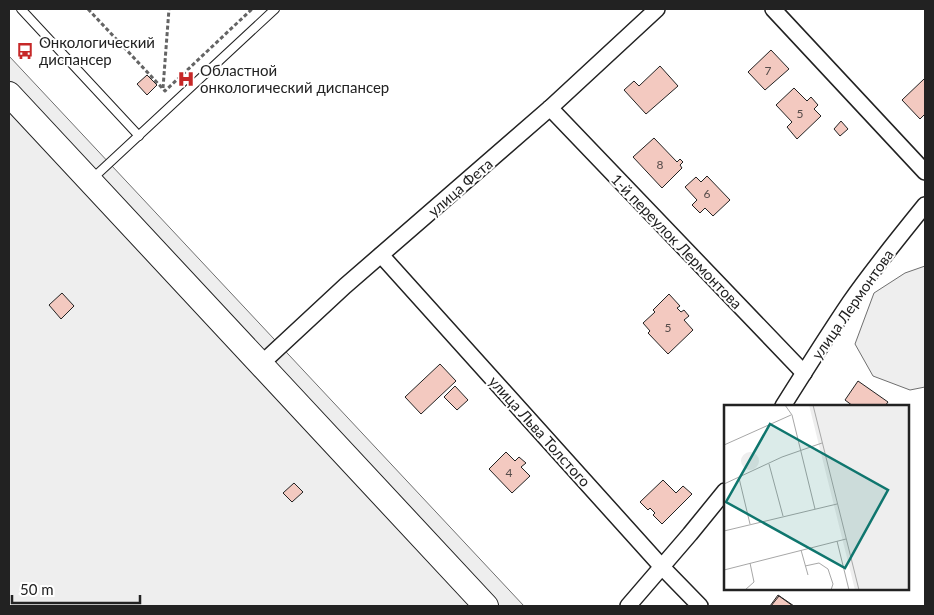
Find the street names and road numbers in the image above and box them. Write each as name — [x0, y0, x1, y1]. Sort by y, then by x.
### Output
street label: улица Фета — [424, 154, 496, 220]
street label: 1-й переулок Лермонтова — [608, 170, 746, 312]
street label: улица Лермонтова — [807, 246, 897, 362]
street label: улица Льва Толстого — [486, 372, 594, 490]

